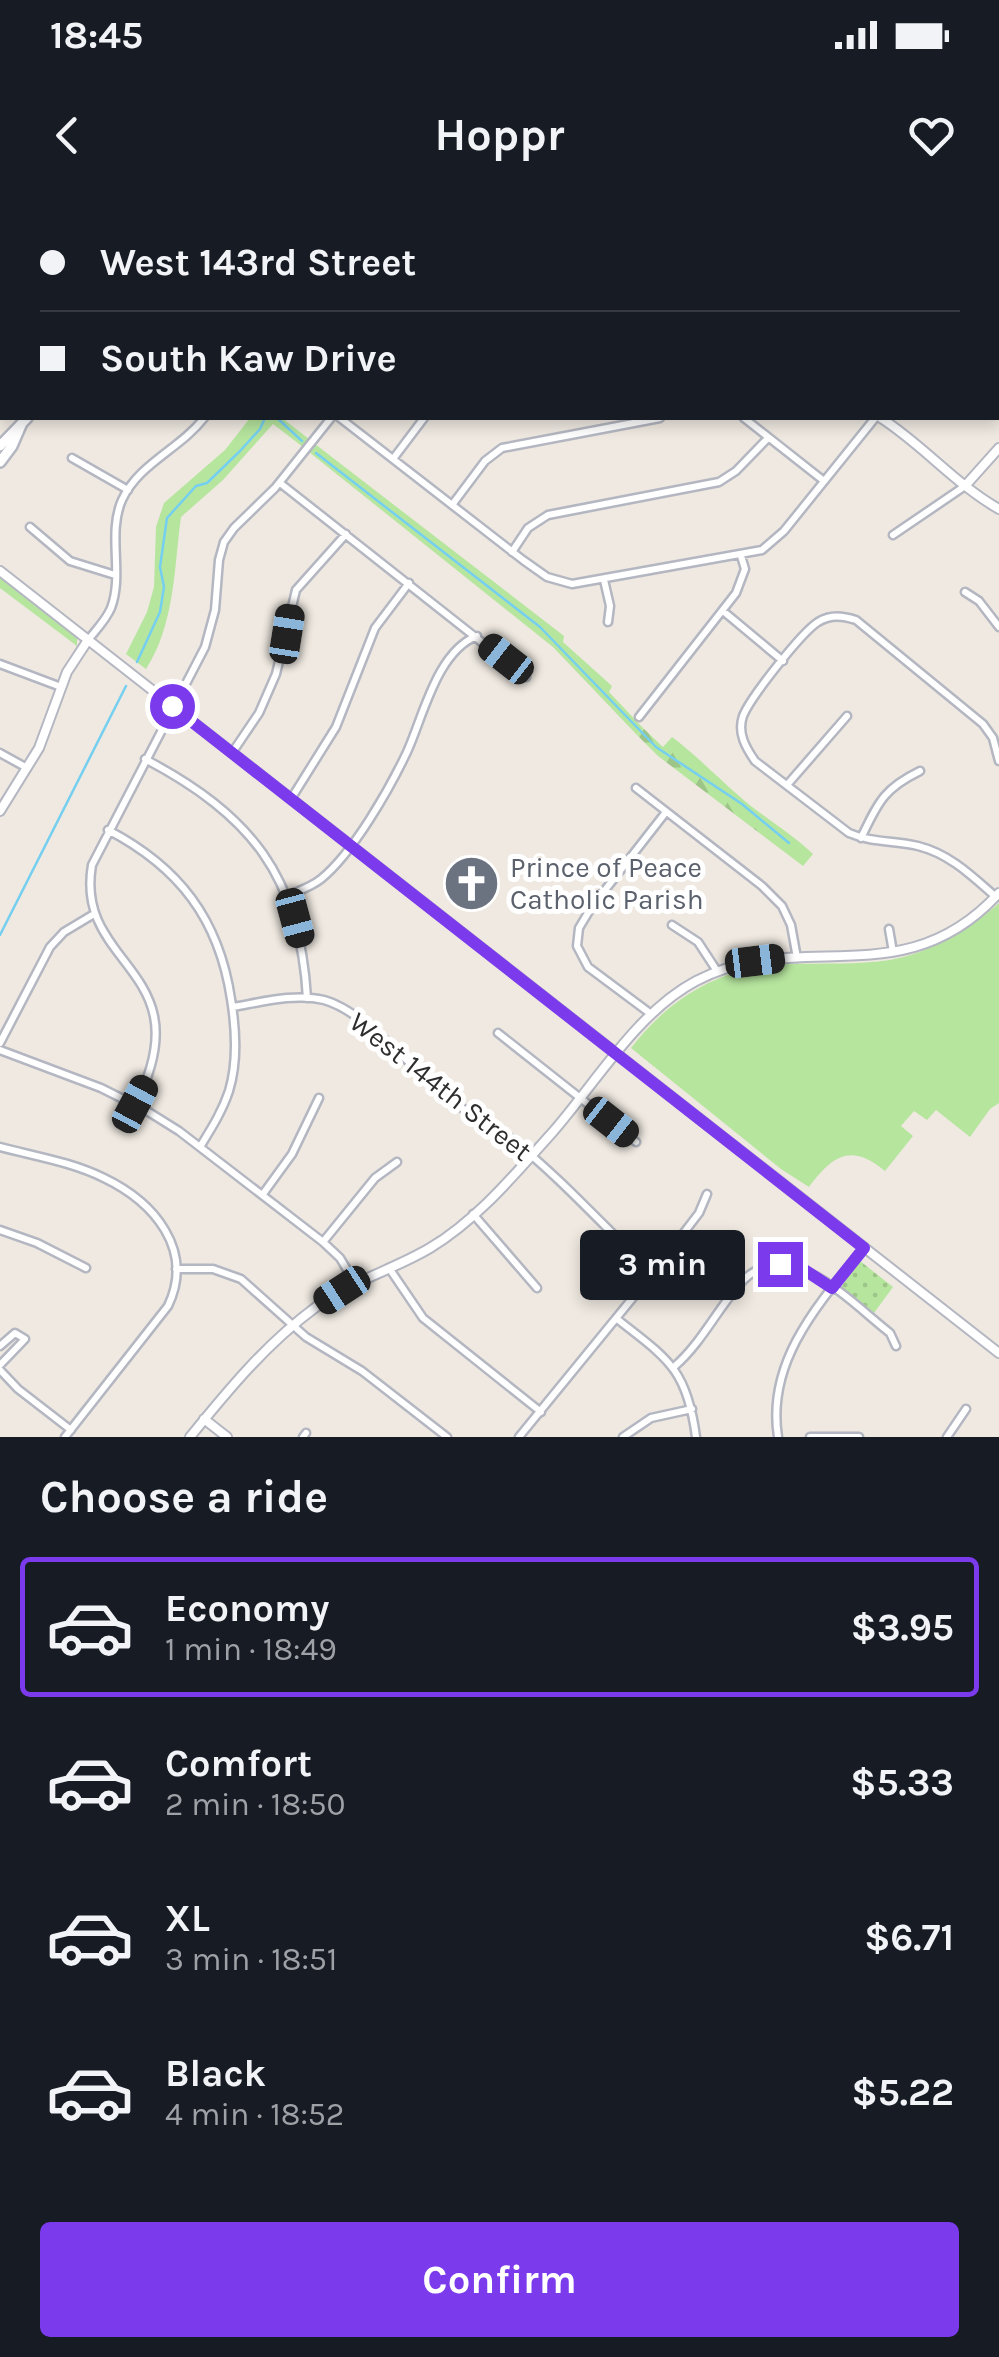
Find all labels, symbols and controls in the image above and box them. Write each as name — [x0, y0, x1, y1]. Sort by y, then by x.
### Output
text: 18:45 — [50, 13, 143, 58]
icon: back — [40, 108, 95, 163]
icon: heart — [904, 108, 959, 163]
text: Hoppr — [435, 109, 564, 161]
text: West 143rd Street — [100, 240, 416, 285]
text: South Kaw Drive — [100, 336, 397, 381]
car — [267, 602, 307, 666]
car — [473, 629, 539, 689]
route start — [150, 684, 195, 729]
place label: Prince of Peace Catholic Parish — [510, 851, 704, 916]
church icon: Prince of Peace Catholic Parish — [441, 853, 501, 913]
car — [273, 885, 317, 951]
car — [723, 942, 787, 980]
street label: West 144th Street — [343, 1005, 538, 1168]
car — [108, 1070, 162, 1138]
car — [578, 1092, 644, 1152]
callout: 3 min — [580, 1229, 745, 1299]
route end — [758, 1242, 803, 1287]
text: 3 min — [618, 1246, 707, 1283]
car — [309, 1261, 375, 1319]
text: Choose a ride — [40, 1471, 328, 1523]
icon: car — [45, 1582, 135, 1672]
text: Economy — [165, 1586, 329, 1631]
text: $3.95 — [851, 1605, 954, 1650]
text: 1 min · 18:49 — [165, 1631, 337, 1668]
icon: car — [45, 1737, 135, 1827]
text: Comfort — [165, 1741, 312, 1786]
text: $5.33 — [850, 1760, 954, 1805]
text: 2 min · 18:50 — [165, 1786, 346, 1823]
icon: car — [45, 1892, 135, 1982]
text: XL — [165, 1896, 210, 1941]
text: $6.71 — [864, 1915, 954, 1960]
text: 3 min · 18:51 — [165, 1941, 337, 1978]
icon: car — [45, 2047, 135, 2137]
text: Black — [165, 2051, 266, 2096]
text: $5.22 — [852, 2070, 954, 2115]
text: 4 min · 18:52 — [165, 2096, 344, 2133]
button: Confirm — [40, 2222, 959, 2337]

